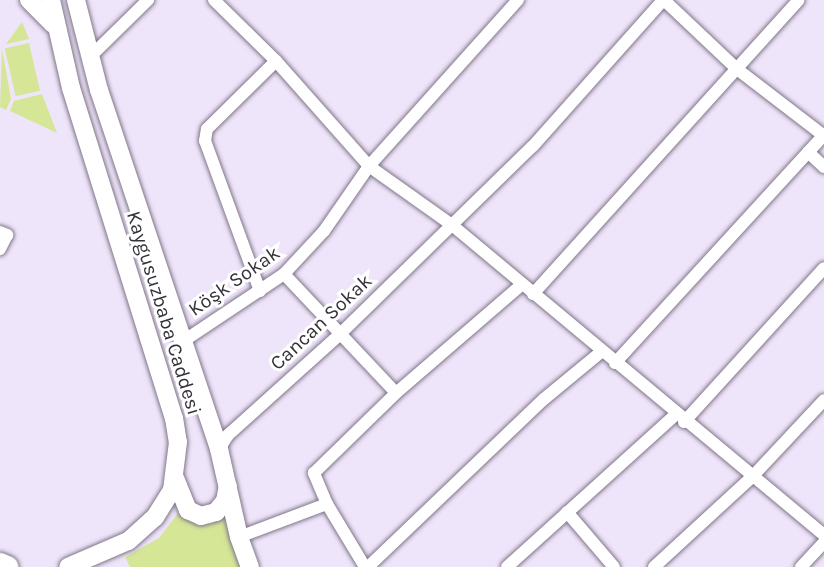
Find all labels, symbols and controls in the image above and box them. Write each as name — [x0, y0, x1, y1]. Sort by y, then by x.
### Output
street label: Kaygusuzbaba Caddesi — [122, 208, 206, 418]
street label: Köşk Sokak — [184, 241, 284, 321]
street label: Cancan Sokak — [265, 269, 377, 375]

